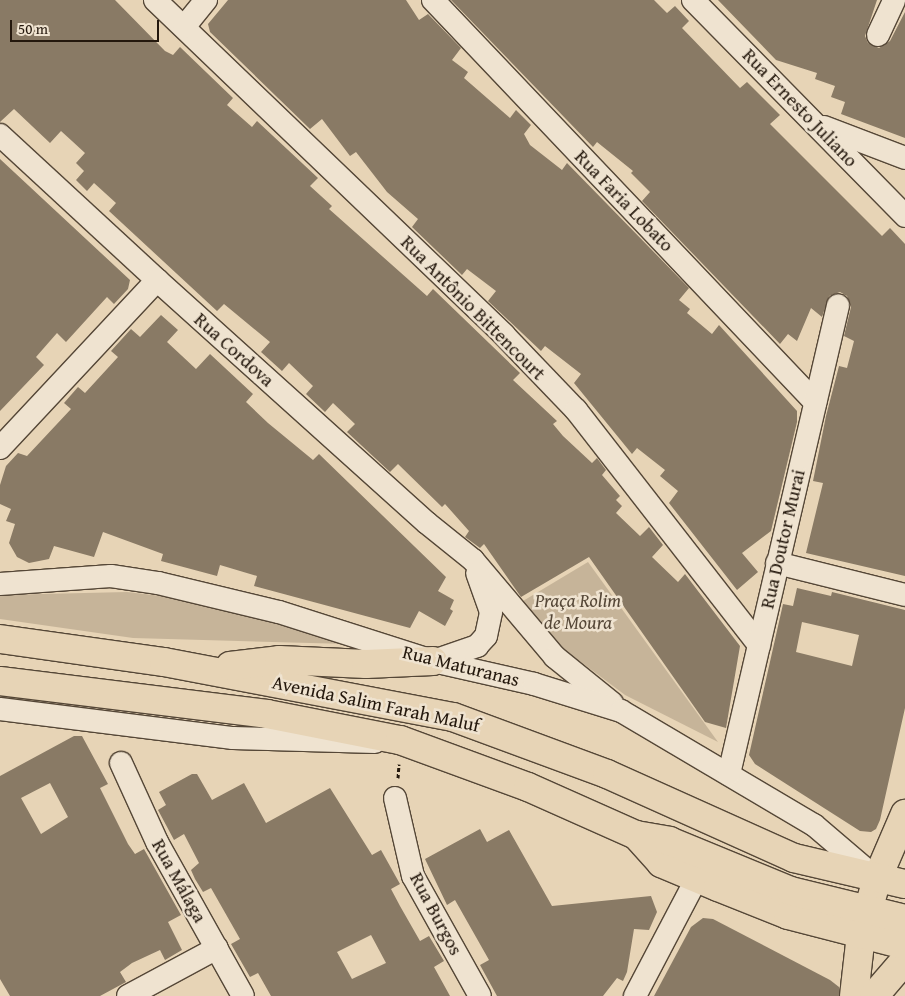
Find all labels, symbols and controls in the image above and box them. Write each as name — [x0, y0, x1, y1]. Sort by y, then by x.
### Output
scale bar — [12, 10, 161, 42]
text: 50 m — [18, 18, 48, 39]
street label: Rua Ernesto Juliano — [738, 44, 862, 172]
street label: Rua Faria Lobato — [570, 145, 678, 257]
street label: Rua Antônio Bittencourt — [396, 231, 550, 385]
street label: Rua Cordova — [189, 308, 279, 392]
street label: Rua Doutor Murai — [756, 467, 810, 611]
park label: Praça Rolim de Moura — [535, 590, 621, 634]
street label: Rua Maturanas — [400, 640, 522, 692]
street label: Avenida Salim Farah Maluf — [270, 671, 482, 737]
street label: Rua Málaga — [147, 835, 211, 927]
street label: Rua Burgos — [405, 869, 467, 959]

